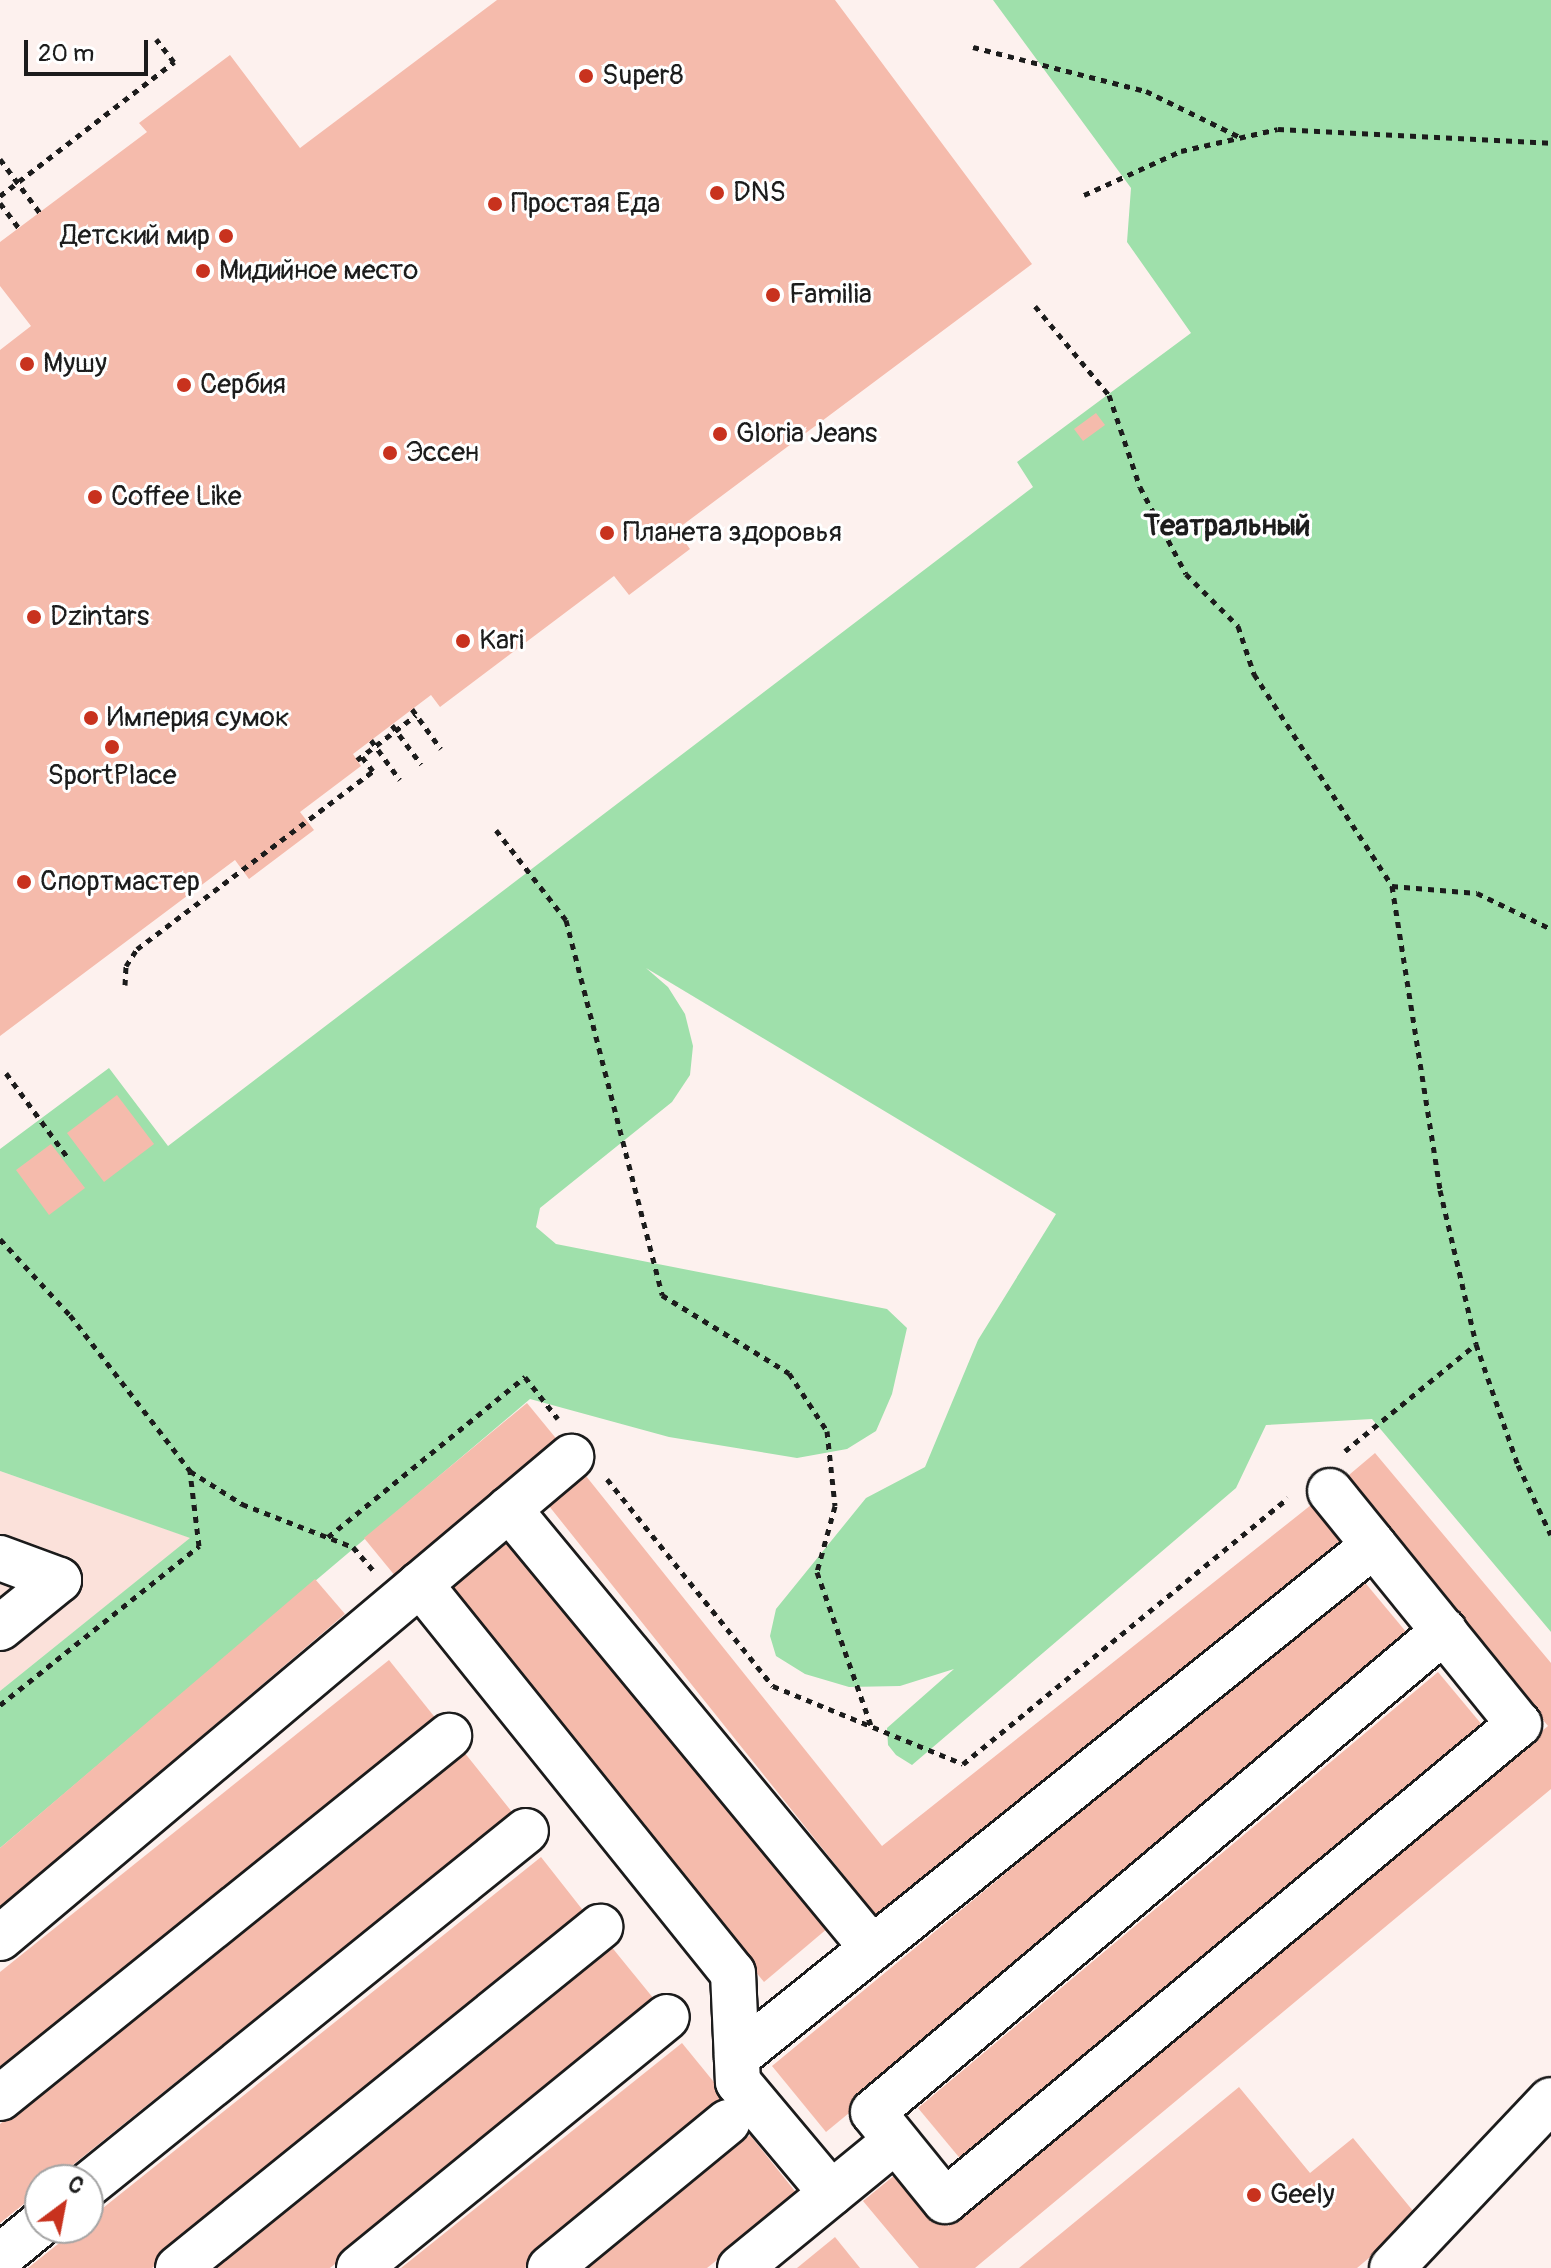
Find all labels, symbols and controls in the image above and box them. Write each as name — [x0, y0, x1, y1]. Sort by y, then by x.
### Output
scale bar — [28, 24, 152, 74]
text: 20 m — [38, 39, 94, 68]
place label: Super8 — [602, 59, 684, 93]
marker: Super8 — [577, 67, 595, 85]
place label: DNS — [733, 176, 786, 210]
marker: DNS — [708, 184, 726, 202]
place label: Простая Еда — [511, 187, 660, 221]
marker: Простая Еда — [486, 195, 504, 213]
place label: Детский мир — [61, 219, 210, 253]
marker: Детский мир — [217, 227, 235, 245]
place label: Мидийное место — [219, 254, 418, 288]
marker: Мидийное место — [194, 262, 212, 280]
place label: Familia — [789, 278, 872, 312]
marker: Familia — [764, 286, 782, 304]
place label: Мушу — [43, 347, 107, 381]
marker: Мушу — [18, 355, 36, 373]
place label: Сербия — [200, 368, 286, 402]
marker: Сербия — [175, 376, 193, 394]
place label: Gloria Jeans — [736, 417, 877, 451]
marker: Gloria Jeans — [711, 425, 729, 443]
place label: Эссен — [406, 436, 479, 470]
marker: Эссен — [381, 444, 399, 462]
place label: Coffee Like — [111, 480, 242, 514]
marker: Coffee Like — [86, 488, 104, 506]
district label: Театральный — [1144, 508, 1310, 544]
place label: Планета здоровья — [623, 516, 842, 550]
marker: Планета здоровья — [598, 524, 616, 542]
place label: Dzintars — [50, 600, 149, 634]
marker: Dzintars — [25, 608, 43, 626]
place label: Kari — [479, 624, 524, 658]
marker: Kari — [454, 632, 472, 650]
place label: Империя сумок — [107, 701, 289, 735]
marker: Империя сумок — [82, 709, 100, 727]
marker: SportPlace — [103, 738, 121, 756]
place label: SportPlace — [47, 759, 177, 793]
place label: Спортмастер — [40, 865, 200, 899]
marker: Спортмастер — [15, 873, 33, 891]
north arrow — [24, 2164, 104, 2244]
text: С — [62, 2170, 89, 2201]
place label: Geely — [1270, 2178, 1335, 2212]
marker: Geely — [1245, 2186, 1263, 2204]

